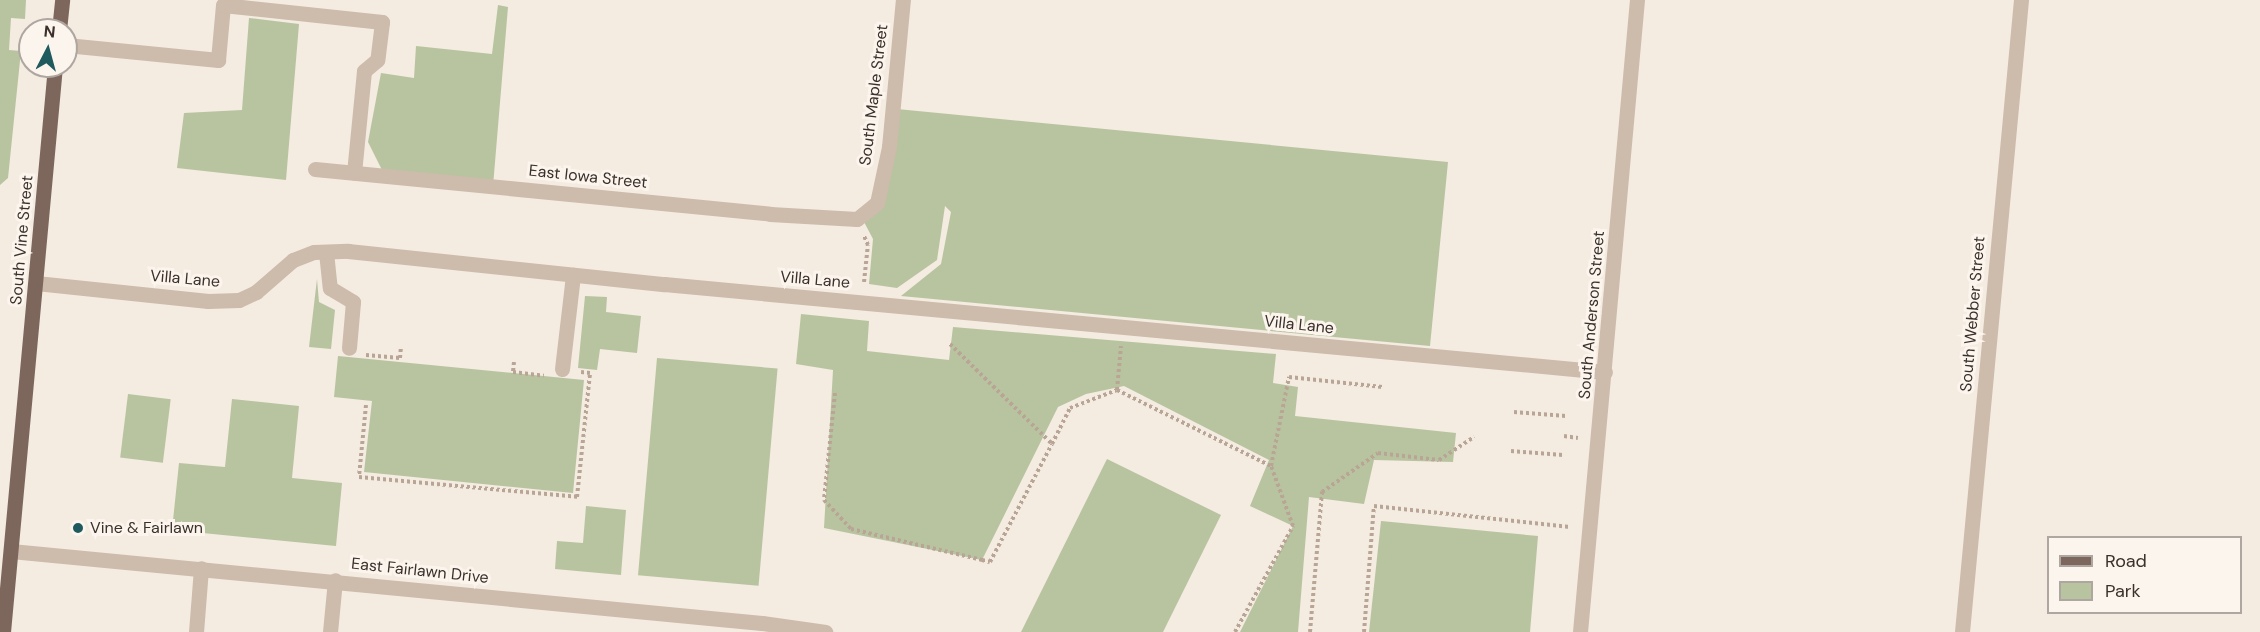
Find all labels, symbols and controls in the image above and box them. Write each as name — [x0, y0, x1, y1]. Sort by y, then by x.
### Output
north arrow — [18, 18, 78, 78]
text: N — [43, 21, 57, 43]
street label: South Maple Street — [856, 23, 892, 167]
street label: East Iowa Street — [528, 161, 648, 193]
street label: South Vine Street — [7, 174, 37, 306]
street label: South Anderson Street — [1575, 230, 1609, 400]
street label: South Webber Street — [1957, 235, 1989, 393]
street label: Villa Lane — [149, 266, 221, 292]
street label: Villa Lane — [779, 267, 851, 293]
street label: Villa Lane — [1263, 312, 1335, 338]
place label: Vine & Fairlawn — [90, 518, 203, 538]
marker: Vine & Fairlawn — [71, 521, 85, 535]
legend — [2047, 536, 2242, 614]
text: Road — [2105, 549, 2147, 573]
street label: East Fairlawn Drive — [350, 554, 490, 588]
text: Park — [2105, 579, 2141, 603]

